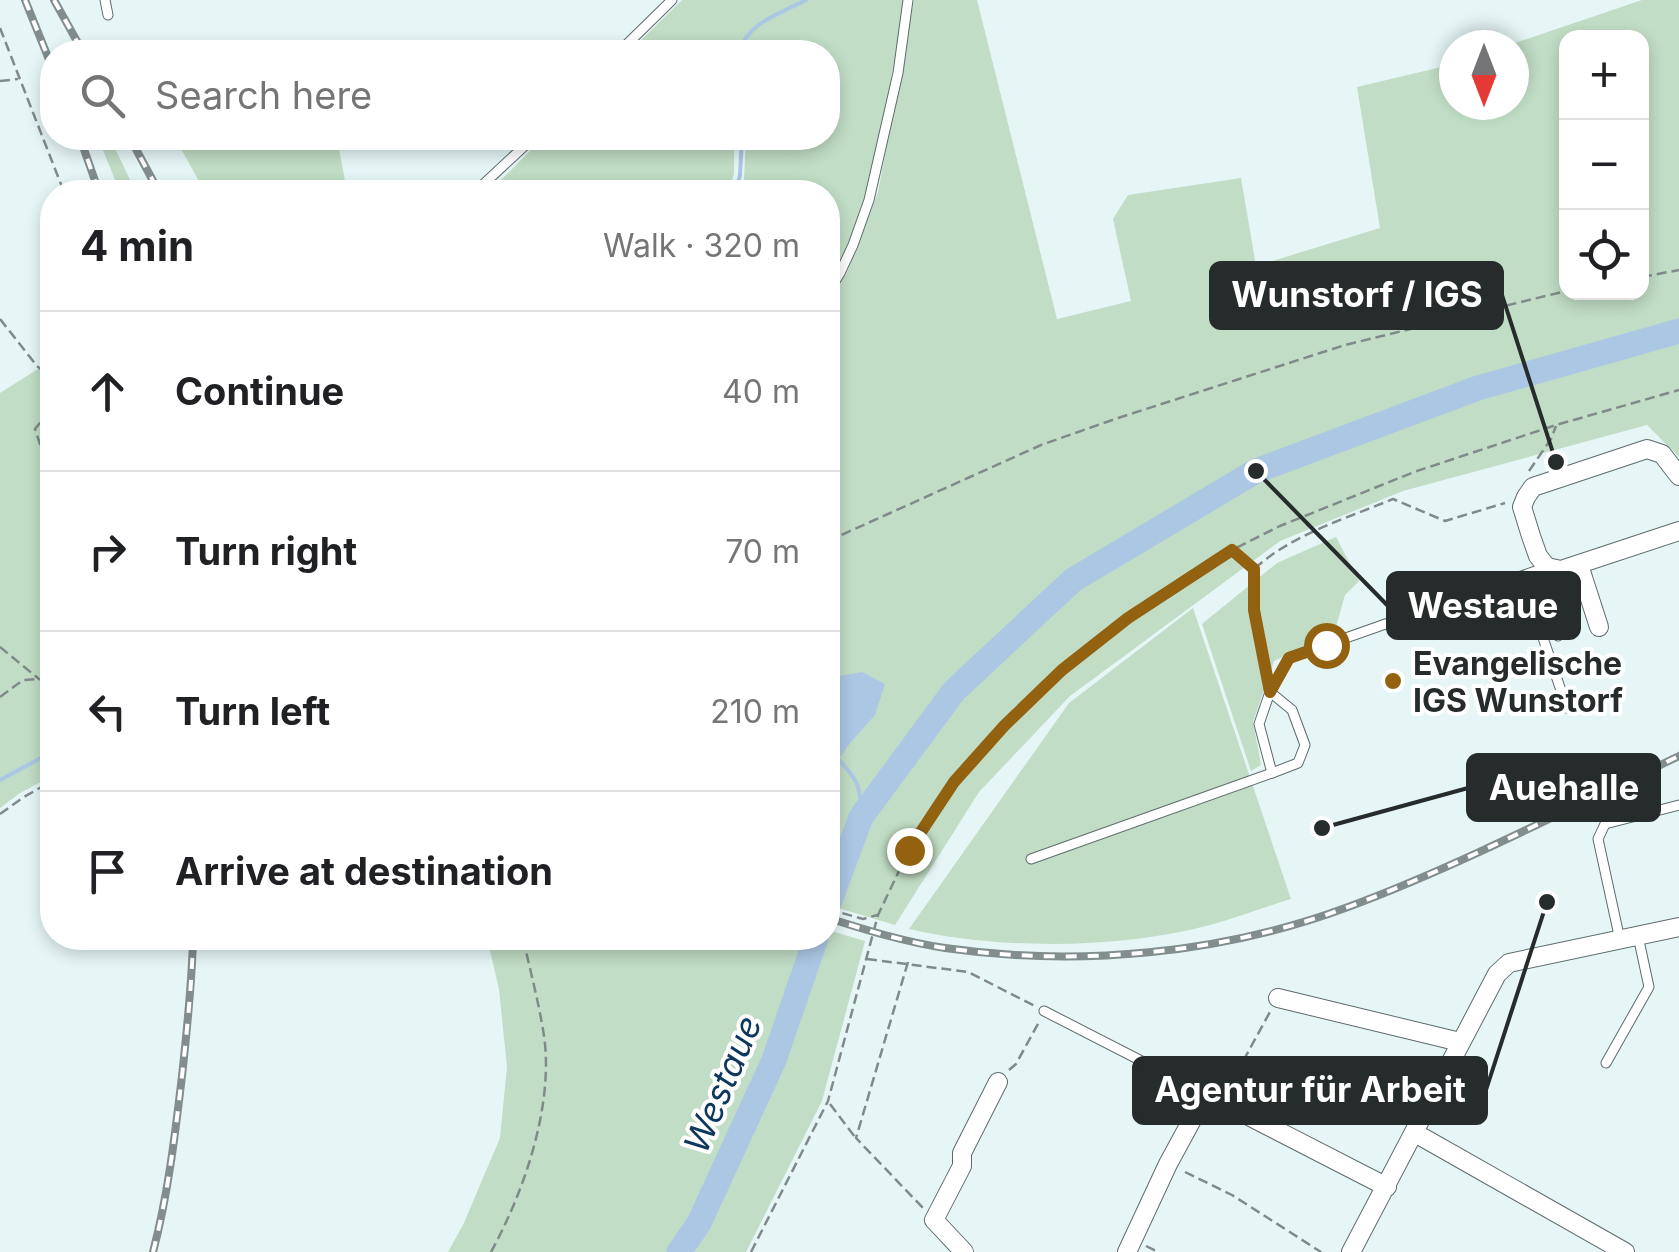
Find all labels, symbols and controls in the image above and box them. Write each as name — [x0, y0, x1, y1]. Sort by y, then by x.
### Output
north arrow — [1439, 30, 1529, 120]
map controls — [1559, 30, 1649, 300]
button: + — [1559, 30, 1649, 120]
search box — [40, 40, 840, 150]
icon: search — [75, 68, 130, 123]
text: Search here — [155, 72, 372, 118]
button: − — [1559, 120, 1649, 210]
button: locate — [1559, 210, 1649, 300]
text: 4 min — [80, 220, 194, 271]
text: Walk · 320 m — [603, 226, 800, 265]
callout: Wunstorf / IGS — [1211, 263, 1502, 328]
text: Wunstorf / IGS — [1231, 273, 1483, 315]
icon: ahead — [80, 364, 135, 419]
text: Continue — [175, 368, 344, 414]
text: 40 m — [722, 372, 800, 411]
icon: right — [80, 524, 135, 579]
text: Turn right — [175, 528, 357, 574]
text: 70 m — [725, 532, 800, 571]
callout: Westaue — [1388, 573, 1579, 638]
text: Westaue — [1408, 584, 1558, 626]
route start — [1304, 623, 1350, 669]
place label: Evangelische IGS Wunstorf — [1413, 644, 1623, 720]
marker: Evangelische IGS Wunstorf — [1382, 670, 1404, 692]
icon: left — [80, 684, 135, 739]
text: Turn left — [175, 688, 330, 734]
text: 210 m — [710, 692, 800, 731]
callout: Auehalle — [1468, 755, 1659, 820]
text: Auehalle — [1489, 766, 1639, 808]
route end — [887, 828, 933, 874]
icon: arrive — [80, 844, 135, 899]
text: Arrive at destination — [175, 848, 553, 894]
water label: Westaue — [674, 1009, 770, 1159]
callout: Agentur für Arbeit — [1134, 1058, 1486, 1123]
text: Agentur für Arbeit — [1154, 1068, 1466, 1110]

